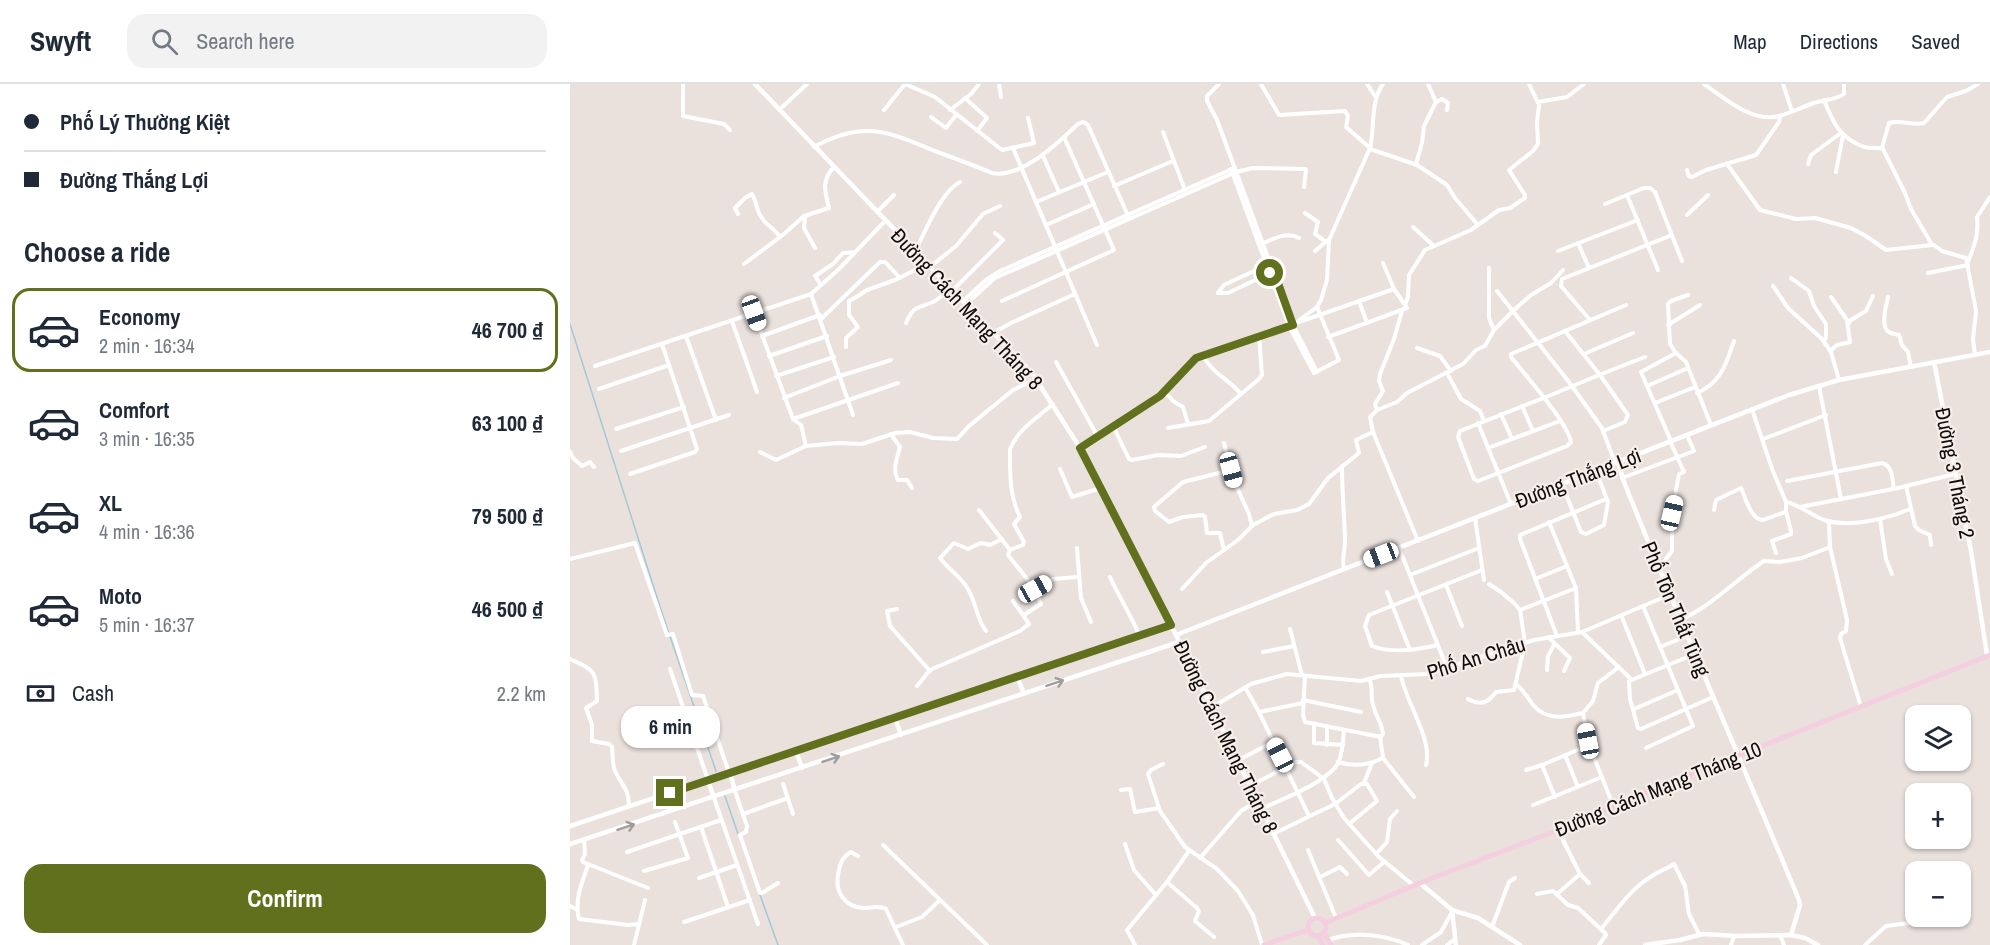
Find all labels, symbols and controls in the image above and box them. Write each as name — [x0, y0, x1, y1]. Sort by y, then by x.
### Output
search box — [127, 14, 547, 68]
text: Swyft — [30, 22, 91, 60]
icon: search — [148, 25, 181, 58]
text: Search here — [196, 26, 295, 56]
text: Map — [1733, 27, 1767, 56]
text: Directions — [1800, 27, 1878, 56]
text: Saved — [1911, 27, 1960, 56]
text: Phố Lý Thường Kiệt — [60, 107, 230, 137]
text: Đường Thắng Lợi — [60, 165, 208, 195]
street label: Đường Cách Mạng Tháng 8 — [884, 222, 1050, 396]
text: Choose a ride — [24, 234, 170, 270]
route start — [1256, 259, 1283, 286]
car — [739, 293, 769, 333]
text: Economy — [99, 302, 180, 332]
icon: car — [27, 303, 81, 357]
text: 46 700 ₫ — [472, 315, 543, 345]
text: 2 min · 16:34 — [99, 332, 195, 359]
text: Comfort — [99, 395, 169, 425]
icon: car — [27, 396, 81, 450]
street label: Đường 3 Tháng 2 — [1928, 405, 1982, 541]
text: 63 100 ₫ — [472, 408, 543, 438]
text: 3 min · 16:35 — [99, 425, 195, 452]
street label: Đường Thắng Lợi — [1511, 441, 1645, 515]
car — [1218, 450, 1244, 490]
text: XL — [99, 488, 122, 518]
icon: car — [27, 489, 81, 543]
car — [1659, 493, 1685, 533]
text: 79 500 ₫ — [472, 501, 543, 531]
text: 4 min · 16:36 — [99, 518, 195, 545]
street label: Phố Tôn Thất Tùng — [1634, 537, 1718, 681]
car — [1361, 540, 1401, 570]
car — [1015, 572, 1055, 606]
text: Moto — [99, 581, 142, 611]
icon: car — [27, 582, 81, 636]
text: 46 500 ₫ — [472, 594, 543, 624]
text: 5 min · 16:37 — [99, 611, 195, 638]
street label: Phố An Châu — [1423, 629, 1529, 687]
street label: Đường Cách Mạng Tháng 8 — [1167, 636, 1285, 838]
icon: cash — [24, 677, 57, 710]
one-way arrow — [1046, 677, 1064, 688]
text: Cash — [72, 678, 114, 708]
text: 2.2 km — [497, 680, 546, 707]
map controls — [1905, 705, 1971, 927]
button: layers — [1905, 705, 1971, 771]
callout: 6 min — [621, 706, 720, 748]
text: 6 min — [649, 713, 692, 740]
car — [1576, 722, 1600, 760]
street label: Đường Cách Mạng Tháng 10 — [1550, 734, 1766, 844]
car — [1264, 735, 1296, 775]
one-way arrow — [821, 752, 840, 763]
route end — [656, 779, 683, 806]
button: + — [1905, 783, 1971, 849]
one-way arrow — [616, 821, 635, 832]
button: − — [1905, 861, 1971, 927]
button: Confirm — [24, 864, 546, 933]

